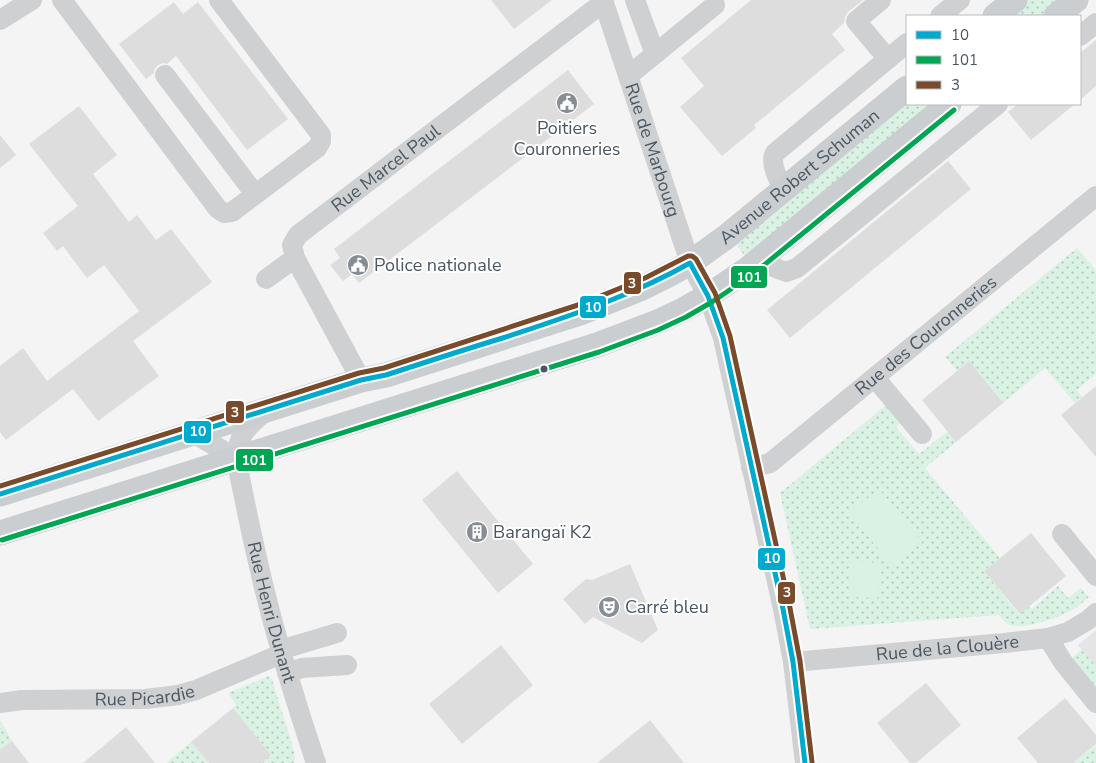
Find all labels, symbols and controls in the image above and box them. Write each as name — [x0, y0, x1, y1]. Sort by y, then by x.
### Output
legend — [906, 15, 1081, 105]
text: 10 — [951, 25, 969, 45]
text: 101 — [951, 50, 978, 70]
text: 3 — [951, 75, 960, 95]
street label: Rue de Marbourg — [619, 80, 686, 220]
public building icon: Poitiers Couronneries — [555, 91, 579, 115]
street label: Avenue Robert Schuman — [714, 104, 884, 250]
place label: Poitiers Couronneries — [514, 116, 620, 161]
street label: Rue Marcel Paul — [326, 118, 446, 218]
public building icon: Police nationale — [346, 253, 370, 277]
place label: Police nationale — [374, 253, 502, 277]
line badge: 101 — [730, 265, 768, 289]
text: 101 — [736, 268, 762, 287]
street label: Rue des Couronneries — [850, 270, 1002, 401]
line badge: 3 — [623, 271, 642, 295]
text: 3 — [628, 274, 636, 293]
line badge: 10 — [579, 295, 607, 319]
text: 10 — [585, 298, 601, 317]
unlabelled marker — [539, 364, 549, 374]
line badge: 3 — [225, 400, 245, 424]
text: 3 — [231, 403, 239, 422]
line badge: 10 — [183, 420, 212, 444]
text: 10 — [190, 422, 206, 441]
line badge: 101 — [235, 448, 274, 472]
text: 101 — [241, 451, 267, 470]
building icon: Barangaï K2 — [465, 520, 489, 544]
place label: Barangaï K2 — [493, 520, 592, 544]
street label: Rue Henri Dunant — [242, 539, 302, 686]
line badge: 10 — [757, 547, 786, 571]
text: 10 — [764, 549, 780, 568]
line badge: 3 — [777, 581, 796, 605]
text: 3 — [783, 583, 791, 602]
theatre icon: Carré bleu — [597, 595, 621, 619]
place label: Carré bleu — [625, 595, 709, 619]
street label: Rue de la Clouère — [875, 629, 1020, 666]
street label: Rue Picardie — [95, 679, 197, 711]

